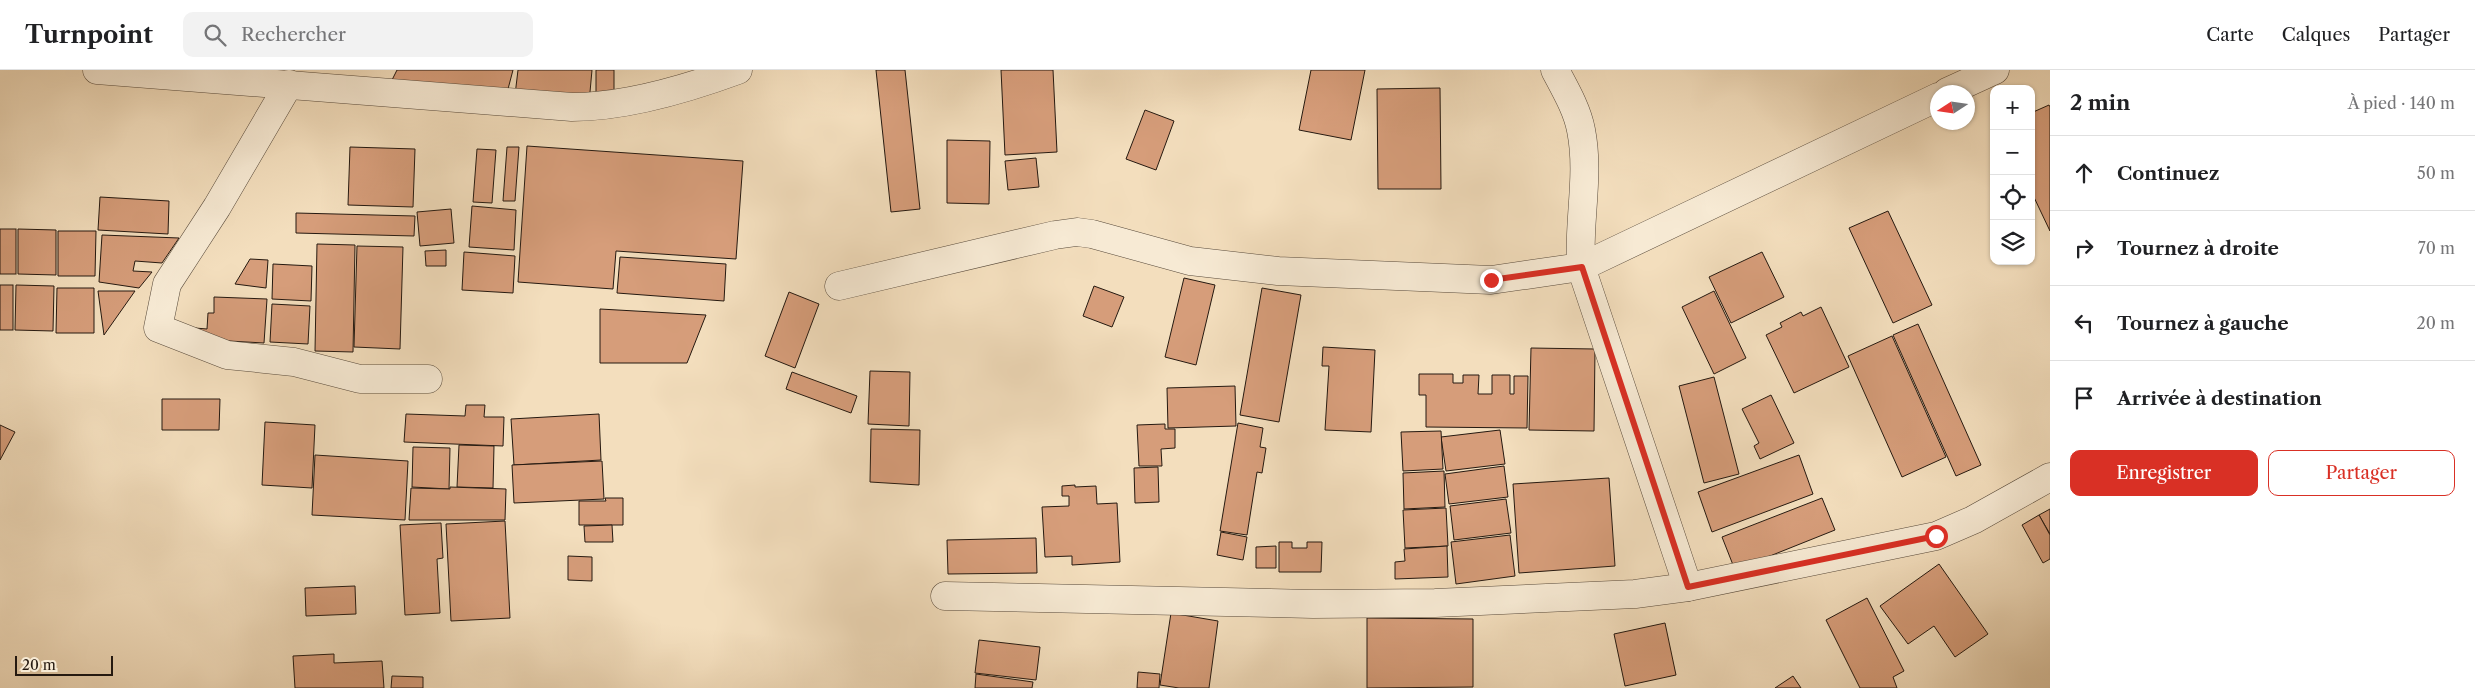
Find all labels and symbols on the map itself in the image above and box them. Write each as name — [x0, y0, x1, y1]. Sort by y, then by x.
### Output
north arrow — [1930, 85, 1975, 130]
route end — [1480, 269, 1503, 292]
route start — [1925, 525, 1948, 548]
scale bar — [15, 653, 112, 676]

